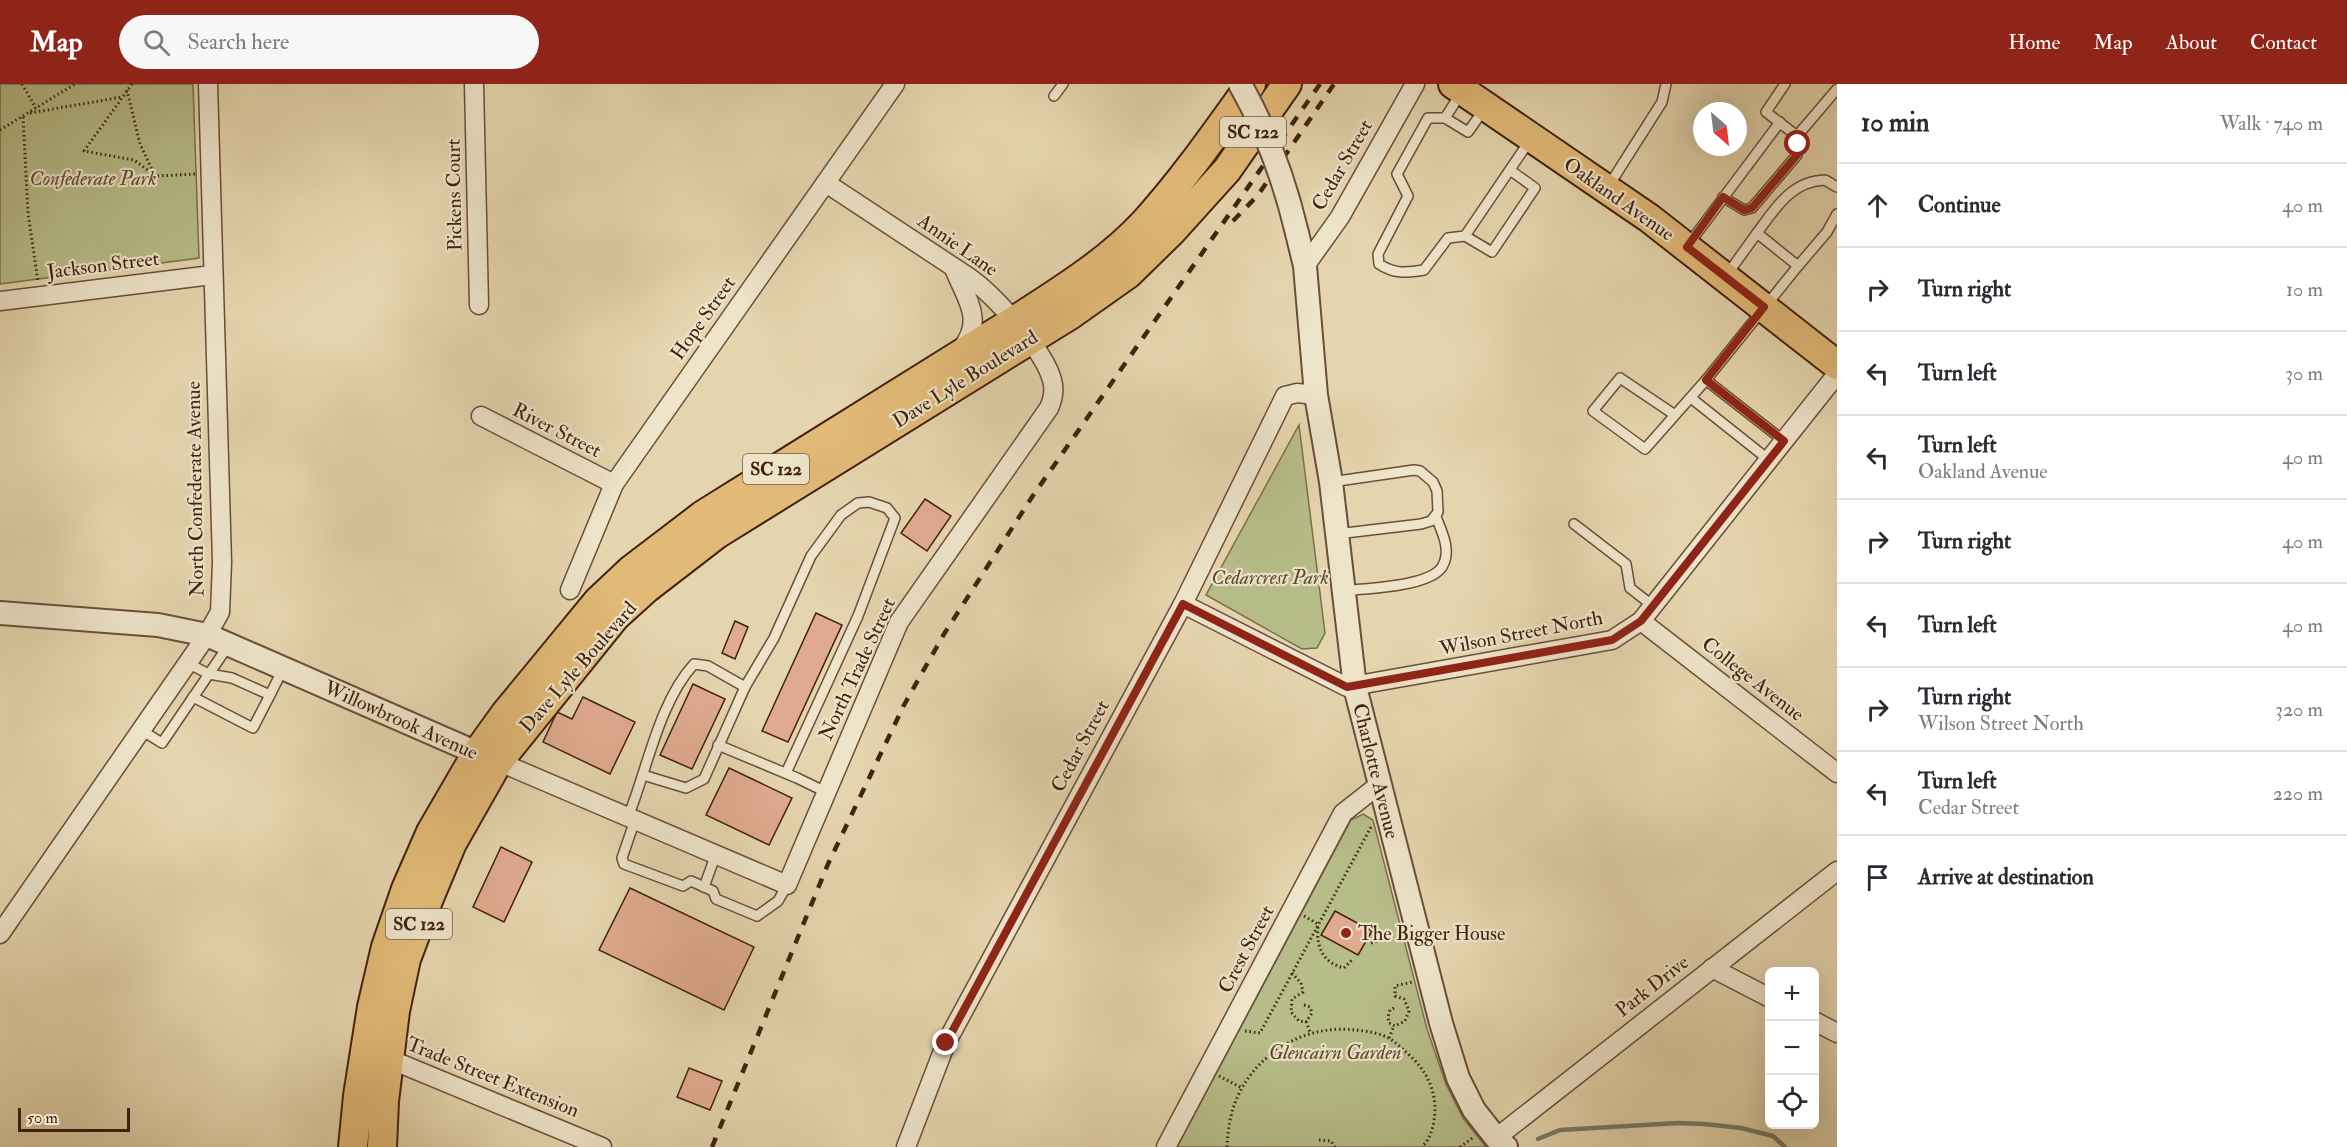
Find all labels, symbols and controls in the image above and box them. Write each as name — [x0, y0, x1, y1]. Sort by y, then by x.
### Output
search box — [119, 15, 539, 69]
text: Map — [30, 25, 83, 60]
icon: search — [140, 26, 173, 59]
text: Search here — [188, 28, 289, 56]
text: Home — [2008, 29, 2060, 56]
text: Map — [2093, 29, 2133, 56]
text: About — [2166, 29, 2217, 56]
text: Contact — [2250, 29, 2317, 56]
north arrow — [1693, 102, 1747, 156]
text: 10 min — [1861, 107, 1929, 139]
text: Walk · 740 m — [2220, 111, 2323, 136]
street label: Cedar Street — [1306, 115, 1378, 215]
road number: SC 122 — [1220, 117, 1286, 147]
route start — [1784, 130, 1810, 156]
street label: Pickens Court — [441, 138, 467, 251]
street label: Oakland Avenue — [1559, 152, 1679, 246]
park label: Confederate Park — [30, 166, 156, 191]
icon: ahead — [1861, 189, 1894, 222]
text: Continue — [1918, 191, 2001, 219]
text: 40 m — [2282, 193, 2323, 218]
street label: Annie Lane — [912, 208, 1003, 282]
street label: Jackson Street — [45, 246, 161, 284]
street label: Hope Street — [665, 271, 742, 365]
icon: right — [1861, 273, 1894, 306]
text: Turn right — [1918, 275, 2011, 303]
text: 10 m — [2286, 277, 2323, 302]
street label: Dave Lyle Boulevard — [888, 324, 1042, 434]
icon: left — [1861, 357, 1894, 390]
text: Turn left — [1918, 359, 1997, 387]
text: 30 m — [2285, 361, 2323, 386]
street label: North Confederate Avenue — [181, 381, 209, 597]
street label: River Street — [508, 397, 606, 463]
text: Turn left — [1918, 431, 1997, 459]
icon: left — [1861, 441, 1894, 474]
text: 40 m — [2282, 445, 2323, 470]
road number: SC 122 — [743, 454, 809, 484]
text: Oakland Avenue — [1918, 459, 2048, 484]
icon: right — [1861, 525, 1894, 558]
text: Turn right — [1918, 527, 2011, 555]
text: 40 m — [2282, 529, 2323, 554]
park label: Cedarcrest Park — [1211, 565, 1329, 590]
street label: North Trade Street — [813, 593, 901, 744]
street label: Dave Lyle Boulevard — [514, 596, 642, 738]
street label: Wilson Street North — [1436, 605, 1605, 661]
icon: left — [1861, 609, 1894, 642]
text: Turn left — [1918, 611, 1997, 639]
text: 40 m — [2282, 613, 2323, 638]
street label: College Avenue — [1697, 631, 1809, 727]
street label: Willowbrook Avenue — [319, 674, 482, 765]
text: Turn right — [1918, 683, 2011, 711]
icon: right — [1861, 693, 1894, 726]
street label: Cedar Street — [1045, 695, 1115, 796]
text: 320 m — [2275, 697, 2323, 722]
street label: Charlotte Avenue — [1347, 701, 1405, 841]
text: Wilson Street North — [1918, 711, 2084, 736]
text: Turn left — [1918, 767, 1997, 795]
icon: left — [1861, 777, 1894, 810]
text: 220 m — [2273, 781, 2323, 806]
text: Cedar Street — [1918, 795, 2019, 820]
icon: arrive — [1861, 861, 1894, 894]
text: Arrive at destination — [1918, 863, 2094, 891]
street label: Crest Street — [1212, 900, 1280, 997]
road number: SC 122 — [386, 909, 452, 939]
place label: The Bigger House — [1358, 921, 1505, 946]
marker: The Bigger House — [1339, 926, 1353, 940]
street label: Park Drive — [1610, 950, 1694, 1022]
map controls — [1765, 967, 1819, 1129]
button: + — [1765, 967, 1819, 1021]
button: − — [1765, 1021, 1819, 1075]
route end — [932, 1029, 958, 1055]
street label: Trade Street Extension — [403, 1031, 583, 1123]
park label: Glencairn Garden — [1269, 1040, 1401, 1065]
button: locate — [1765, 1075, 1819, 1129]
scale bar — [18, 1105, 130, 1132]
text: 50 m — [27, 1108, 58, 1128]

